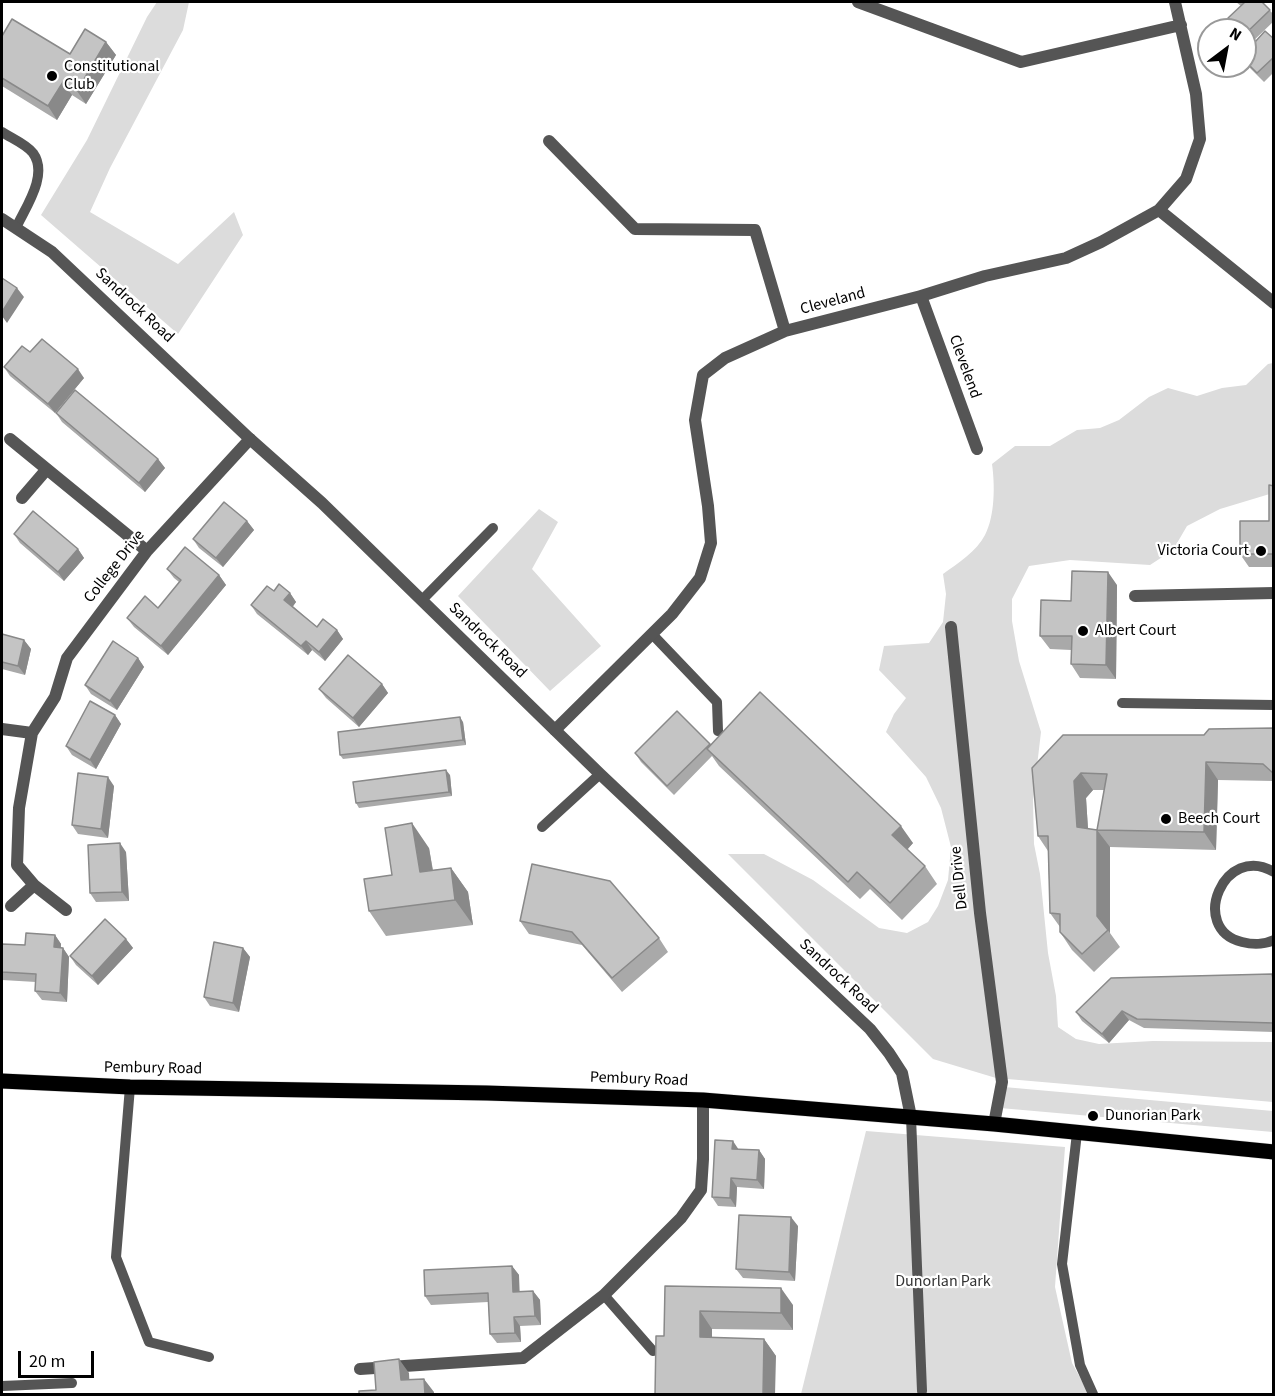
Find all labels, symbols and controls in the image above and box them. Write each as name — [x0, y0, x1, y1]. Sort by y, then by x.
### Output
north arrow — [1197, 18, 1257, 78]
text: N — [1225, 22, 1246, 47]
place label: Constitutional Club — [64, 57, 159, 95]
marker: Constitutional Club — [45, 69, 59, 83]
street label: Sandrock Road — [90, 265, 178, 347]
street label: Cleveland — [798, 284, 868, 320]
street label: Clevelend — [944, 333, 984, 401]
street label: College Drive — [81, 527, 149, 607]
place label: Victoria Court — [1158, 541, 1249, 561]
marker: Victoria Court — [1254, 544, 1268, 558]
street label: Sandrock Road — [444, 599, 530, 683]
place label: Albert Court — [1095, 621, 1176, 641]
marker: Albert Court — [1076, 624, 1090, 638]
place label: Beech Court — [1178, 809, 1260, 829]
marker: Beech Court — [1159, 812, 1173, 826]
street label: Dell Drive — [947, 845, 973, 911]
street label: Sandrock Road — [794, 936, 882, 1018]
street label: Pembury Road — [104, 1059, 202, 1079]
street label: Pembury Road — [589, 1069, 689, 1091]
place label: Dunorian Park — [1105, 1106, 1200, 1126]
marker: Dunorian Park — [1086, 1109, 1100, 1123]
park label: Dunorlan Park — [895, 1272, 991, 1292]
scale bar — [21, 1339, 98, 1377]
text: 20 m — [29, 1349, 65, 1374]

